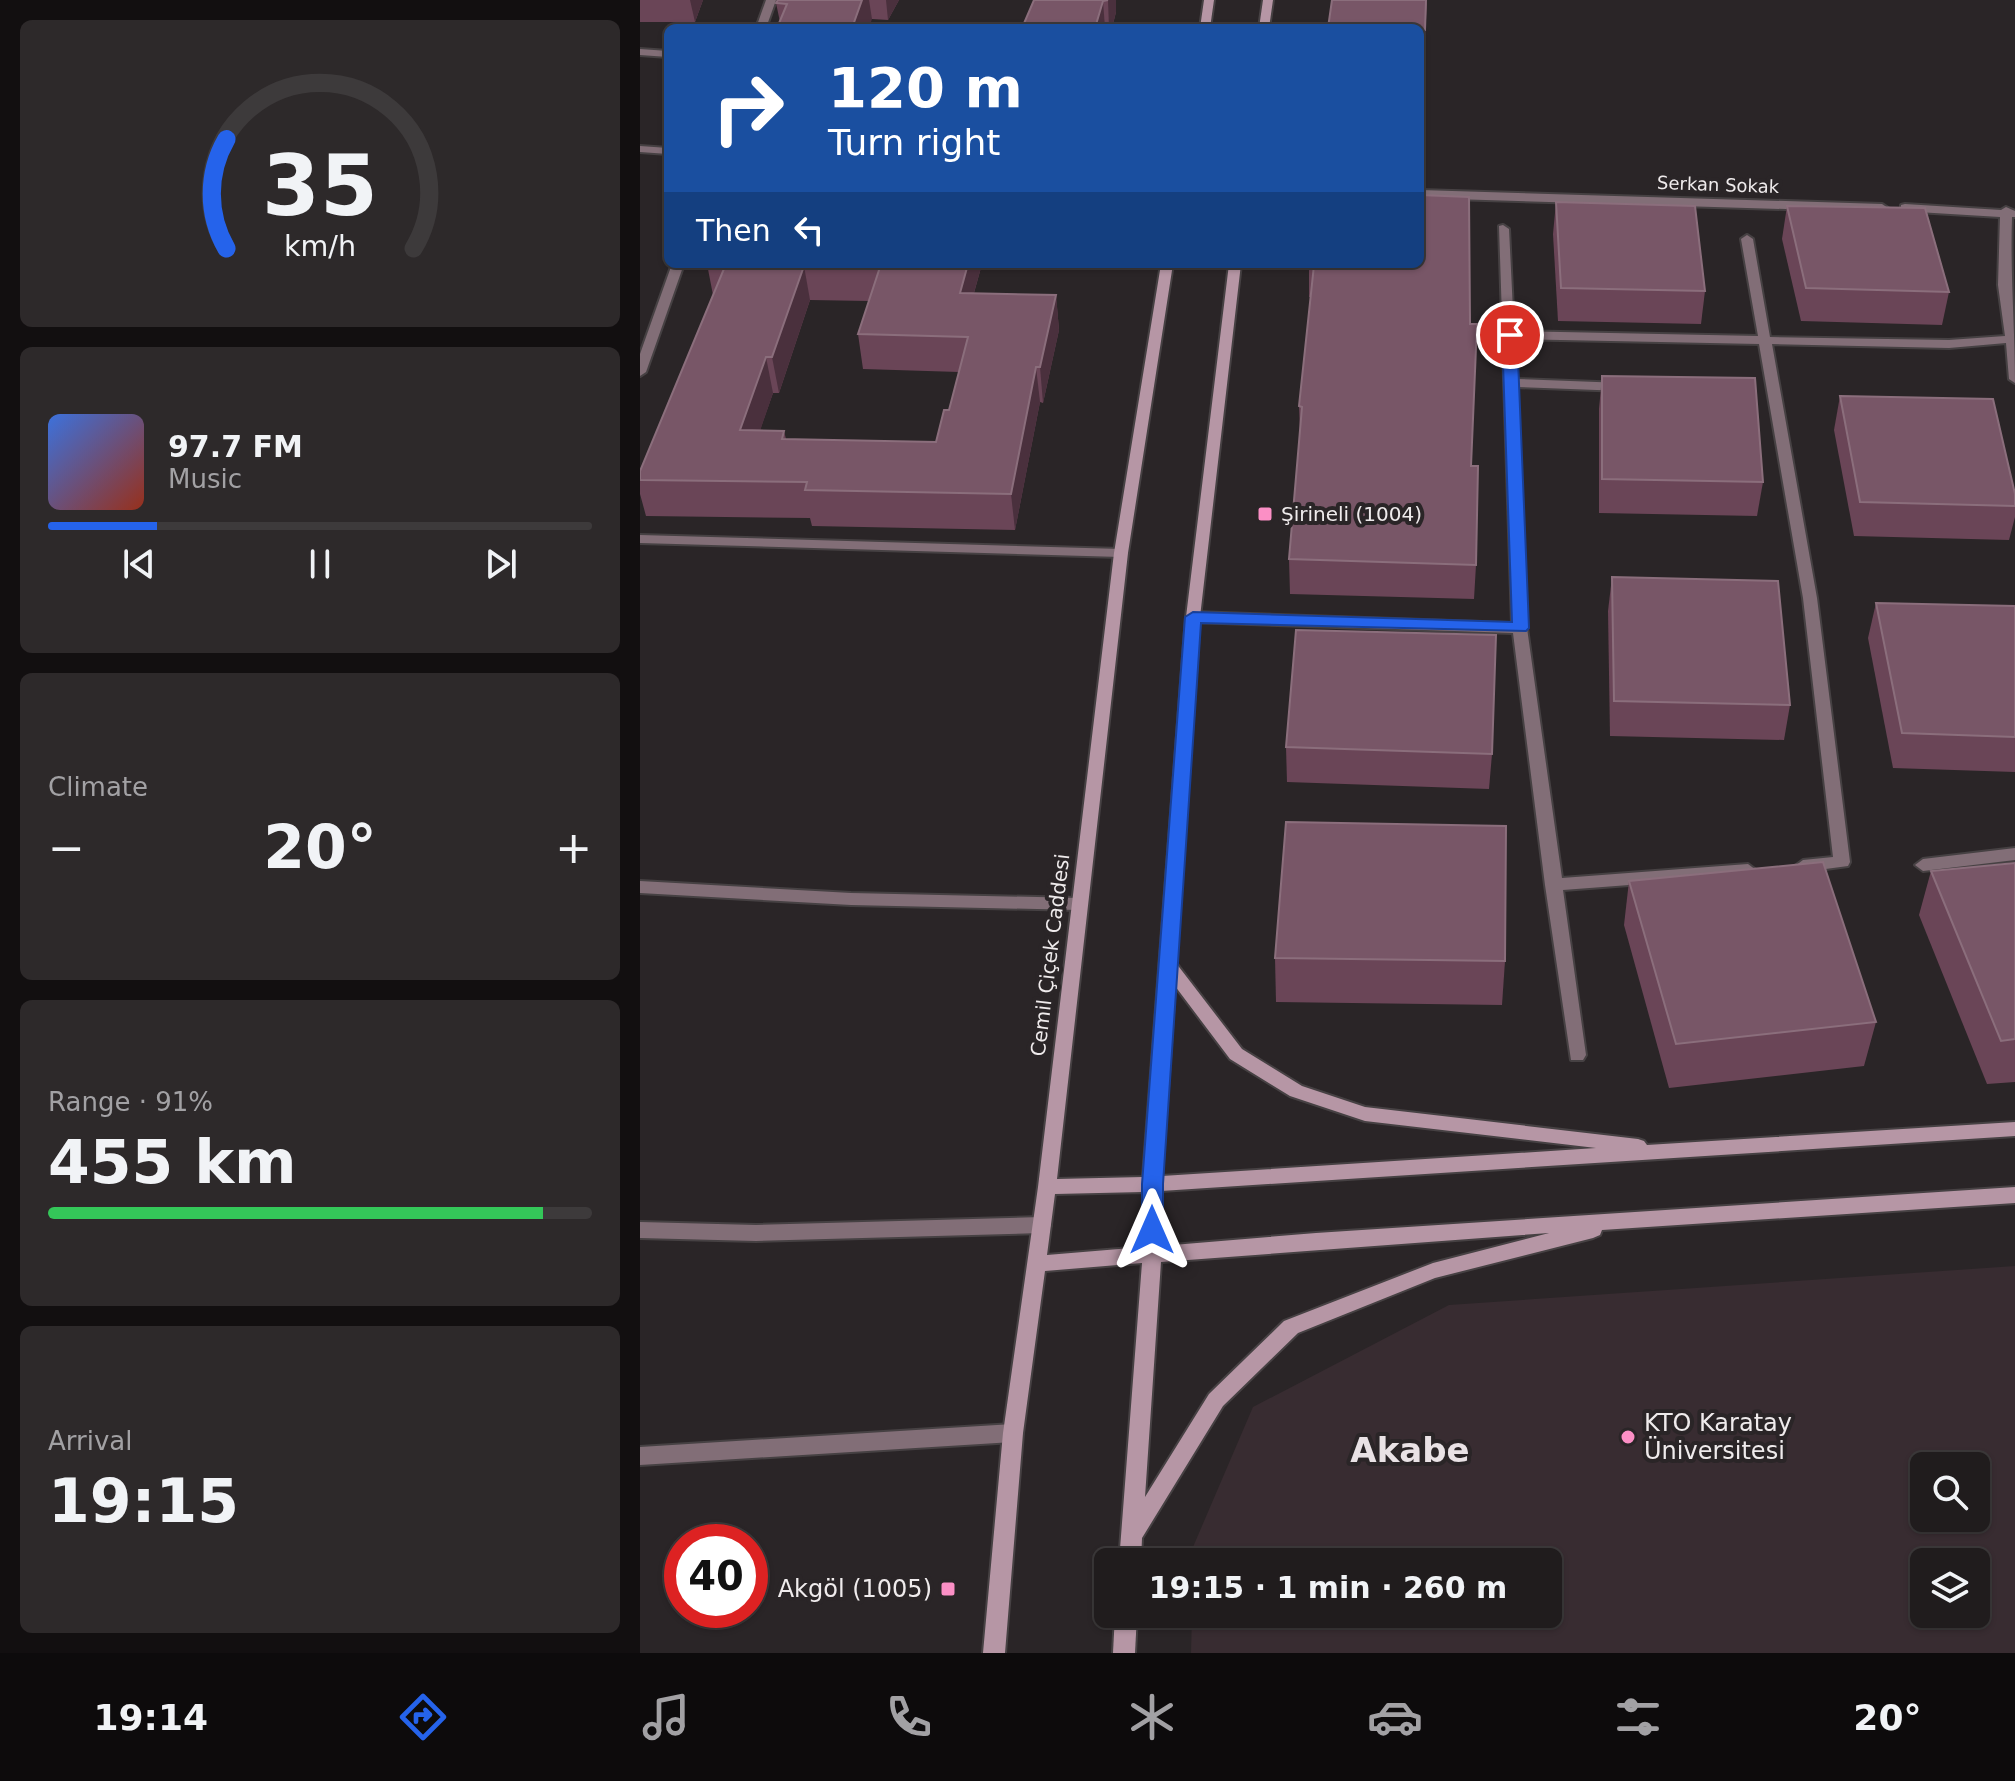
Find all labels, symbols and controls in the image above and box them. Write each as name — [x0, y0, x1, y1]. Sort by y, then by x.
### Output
text: 120 m — [828, 55, 1023, 120]
icon: right — [696, 56, 800, 160]
text: Turn right — [828, 122, 1000, 163]
text: 35 — [262, 138, 378, 235]
street label: Serkan Sokak — [1657, 172, 1780, 197]
icon: left — [787, 208, 831, 252]
text: Then — [696, 213, 771, 248]
text: km/h — [284, 229, 356, 263]
pin — [1476, 301, 1544, 369]
icon: arrive — [1488, 313, 1532, 357]
text: 97.7 FM — [168, 429, 303, 464]
text: Music — [168, 464, 242, 494]
place label: Şirineli (1004) — [1281, 502, 1422, 526]
marker: Şirineli (1004) — [1256, 505, 1274, 523]
icon: previous — [117, 542, 161, 586]
icon: pause — [298, 542, 342, 586]
icon: next — [479, 542, 523, 586]
text: Climate — [48, 772, 148, 802]
text: 20° — [263, 812, 377, 882]
text: − — [48, 822, 85, 873]
text: + — [555, 822, 592, 873]
street label: Cemil Çiçek Caddesi — [1026, 852, 1074, 1058]
text: Range · 91% — [48, 1087, 213, 1117]
text: 455 km — [48, 1127, 297, 1197]
position arrow — [1110, 1188, 1194, 1272]
place label: KTO Karatay Üniversitesi — [1644, 1409, 1792, 1465]
text: Arrival — [48, 1426, 132, 1456]
marker: KTO Karatay Üniversitesi — [1619, 1428, 1637, 1446]
district label: Akabe — [1350, 1430, 1470, 1470]
map controls — [1910, 1452, 1990, 1628]
button: search — [1910, 1452, 1990, 1532]
text: 19:15 — [48, 1466, 239, 1536]
speed limit sign: 40 — [664, 1524, 768, 1628]
button: layers — [1910, 1548, 1990, 1628]
text: 19:15 · 1 min · 260 m — [1149, 1570, 1507, 1605]
place label: Akgöl (1005) — [778, 1575, 932, 1603]
marker: Akgöl (1005) — [939, 1580, 957, 1598]
icon: directions — [395, 1689, 451, 1745]
icon: music — [638, 1689, 694, 1745]
icon: phone — [881, 1689, 937, 1745]
icon: climate — [1124, 1689, 1180, 1745]
icon: car — [1367, 1689, 1423, 1745]
icon: filters — [1610, 1689, 1666, 1745]
text: 19:14 — [94, 1697, 208, 1738]
text: 20° — [1853, 1697, 1921, 1738]

